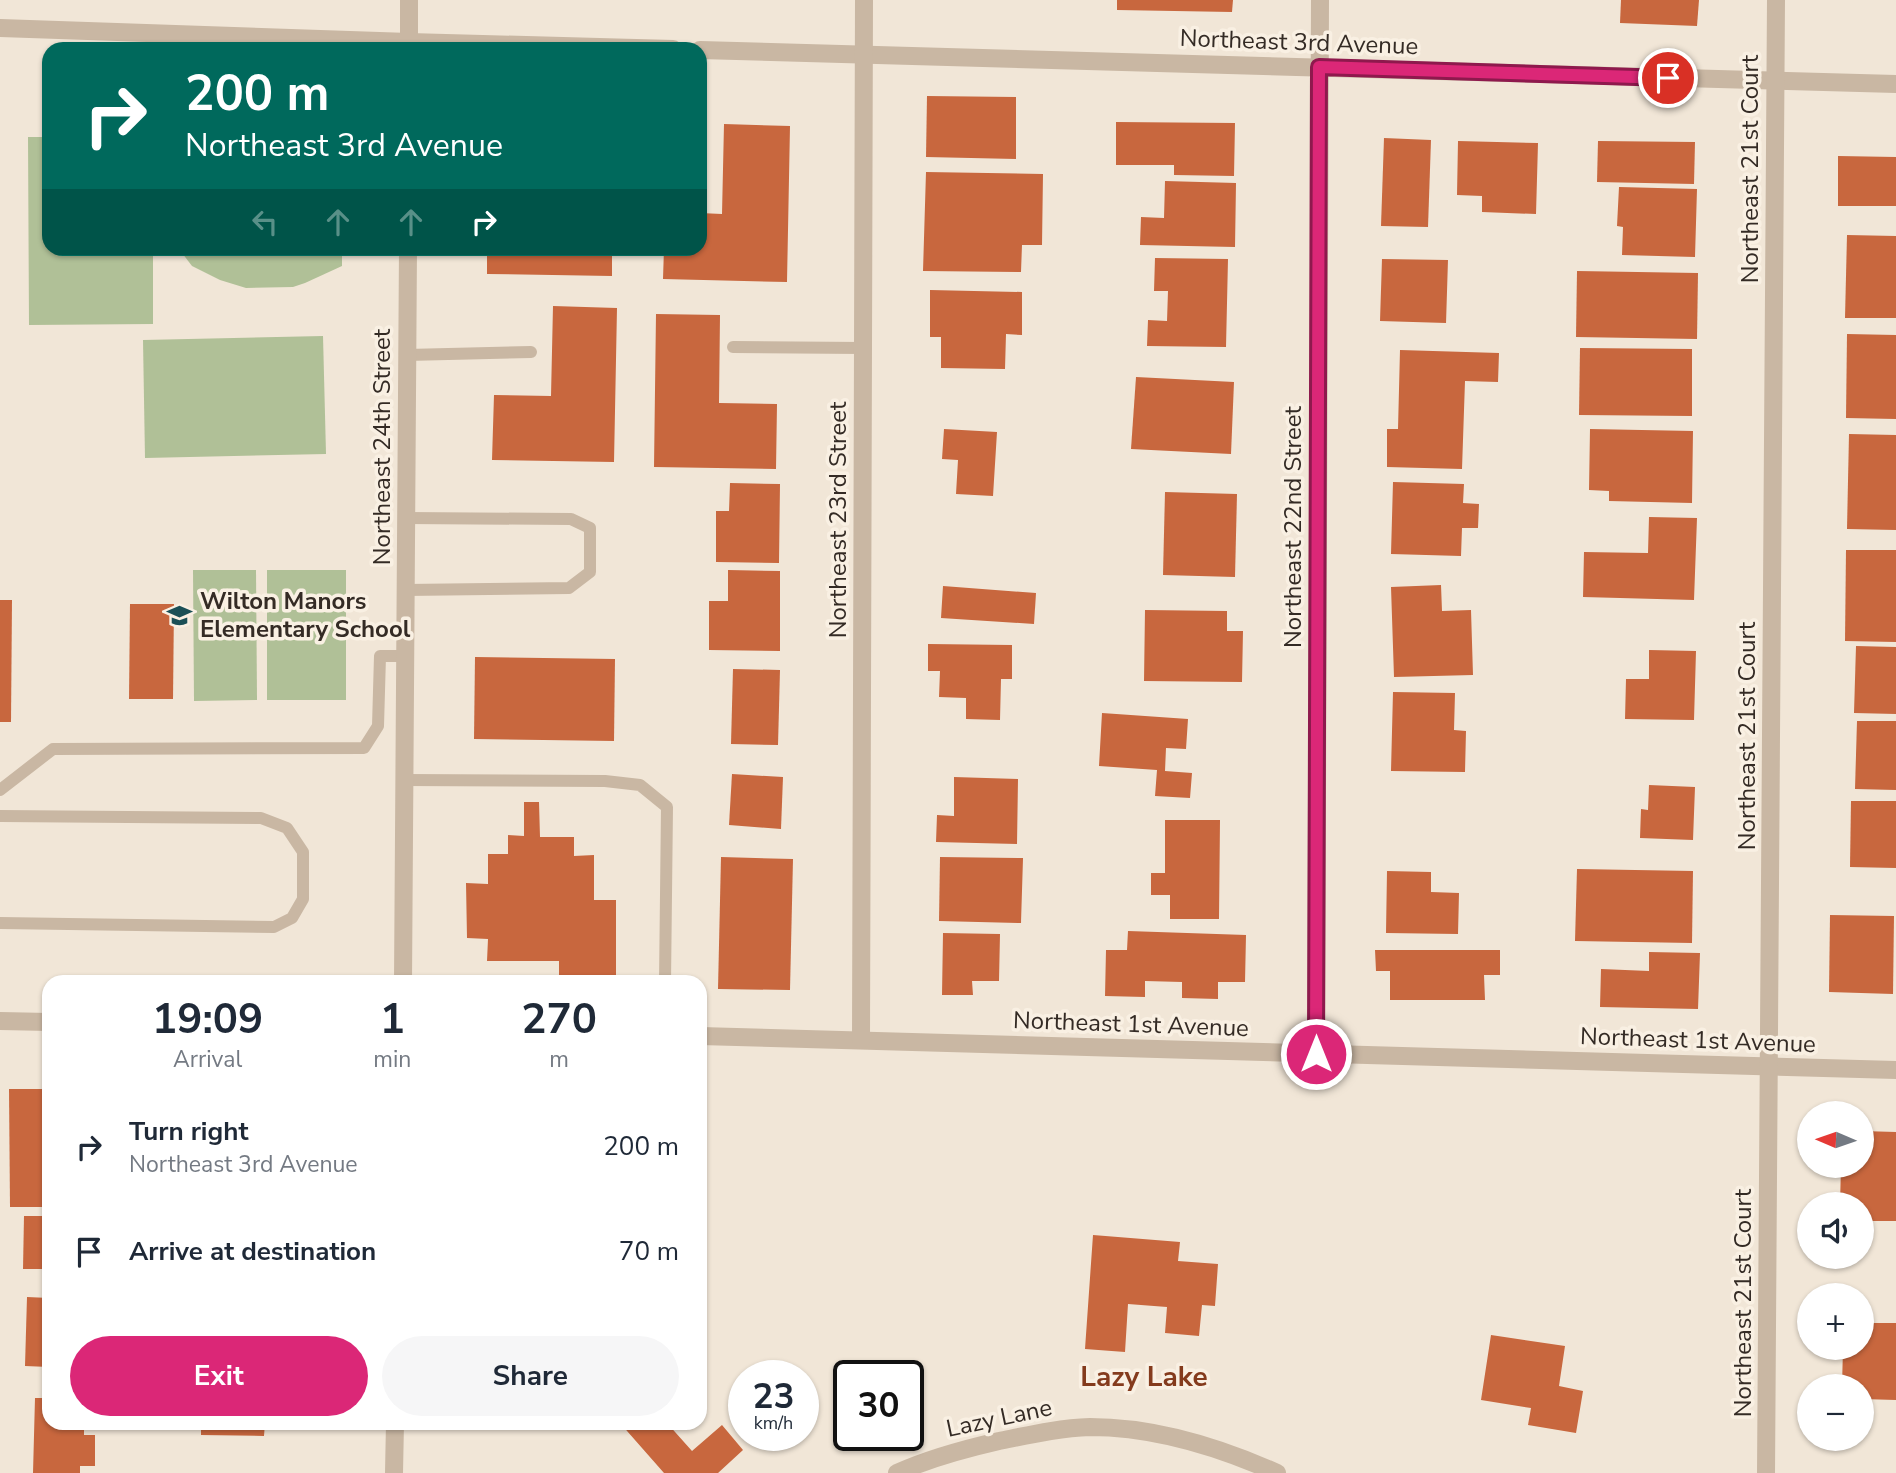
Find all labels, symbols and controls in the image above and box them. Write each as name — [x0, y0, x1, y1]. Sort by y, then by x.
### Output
street label: Northeast 3rd Avenue — [1179, 22, 1419, 62]
pin — [1638, 48, 1698, 108]
street label: Northeast 21st Court — [1734, 54, 1766, 283]
icon: arrive — [1649, 59, 1687, 97]
text: 200 m — [185, 60, 329, 127]
icon: right — [70, 70, 161, 161]
text: Northeast 3rd Avenue — [185, 124, 503, 167]
icon: left — [246, 203, 284, 241]
icon: ahead — [319, 203, 357, 241]
icon: ahead — [392, 203, 430, 241]
icon: right — [465, 203, 503, 241]
street label: Northeast 24th Street — [366, 328, 398, 565]
street label: Northeast 23rd Street — [822, 401, 854, 638]
street label: Northeast 22nd Street — [1277, 405, 1309, 648]
place label: Wilton Manors Elementary School — [200, 585, 411, 645]
school or university icon: Wilton Manors Elementary School — [166, 601, 194, 629]
street label: Northeast 21st Court — [1731, 621, 1763, 850]
text: 19:09 — [152, 991, 263, 1048]
text: 1 — [380, 991, 405, 1048]
text: 270 — [521, 991, 597, 1048]
street label: Northeast 1st Avenue — [1013, 1004, 1249, 1044]
position arrow — [1279, 1017, 1353, 1091]
street label: Northeast 1st Avenue — [1580, 1020, 1816, 1060]
text: Arrival — [173, 1044, 242, 1075]
text: min — [373, 1044, 411, 1075]
text: m — [549, 1044, 569, 1075]
north arrow — [1797, 1101, 1874, 1178]
map controls — [1797, 1101, 1874, 1451]
text: Turn right — [129, 1114, 248, 1149]
icon: right — [70, 1128, 108, 1166]
text: 200 m — [603, 1129, 679, 1164]
text: Northeast 3rd Avenue — [129, 1149, 358, 1180]
street label: Northeast 21st Court — [1727, 1188, 1759, 1417]
button: sound — [1797, 1192, 1874, 1269]
icon: arrive — [70, 1233, 108, 1271]
text: Arrive at destination — [129, 1234, 376, 1269]
text: 70 m — [619, 1234, 679, 1269]
button: + — [1797, 1283, 1874, 1360]
button: Exit — [70, 1336, 368, 1416]
button: Share — [382, 1336, 679, 1416]
district label: Lazy Lake — [1080, 1358, 1208, 1396]
speed limit sign: 30 — [833, 1360, 924, 1451]
text: 23 — [752, 1373, 795, 1420]
button: − — [1797, 1374, 1874, 1451]
street label: Lazy Lane — [943, 1391, 1055, 1445]
text: km/h — [754, 1411, 793, 1435]

